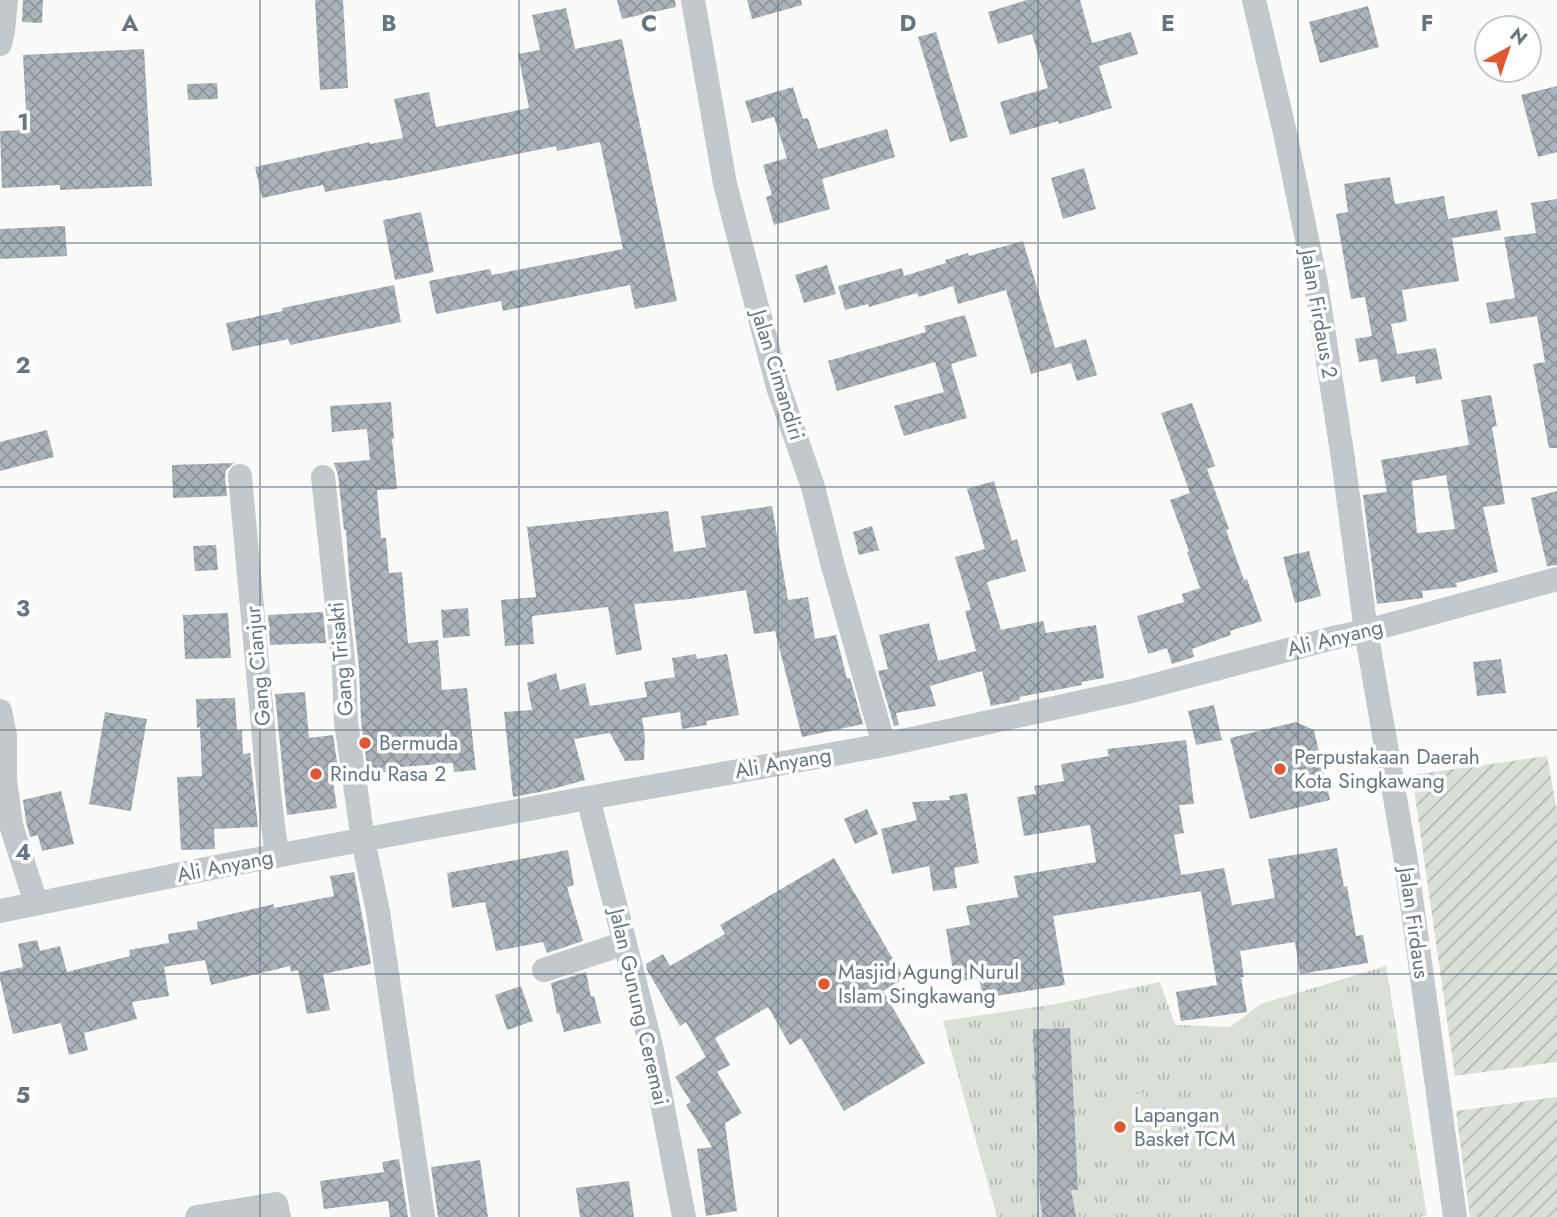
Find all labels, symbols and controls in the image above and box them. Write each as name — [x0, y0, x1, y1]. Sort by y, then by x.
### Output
text: A — [121, 6, 139, 40]
text: B — [381, 6, 397, 40]
text: C — [641, 6, 657, 40]
text: D — [900, 6, 917, 40]
text: E — [1161, 6, 1175, 40]
text: F — [1421, 6, 1433, 40]
north arrow — [1473, 14, 1543, 84]
text: N — [1504, 21, 1533, 52]
text: 1 — [17, 105, 29, 139]
street label: Jalan Firdaus 2 — [1292, 244, 1345, 381]
street label: Jalan Cimandiri — [743, 303, 812, 444]
text: 2 — [15, 348, 31, 382]
text: 3 — [16, 591, 30, 625]
street label: Gang Trisakti — [321, 601, 361, 717]
street label: Gang Cianjur — [238, 604, 278, 727]
street label: Ali Anyang — [1284, 612, 1386, 664]
place label: Bermuda — [379, 728, 458, 758]
marker: Bermuda — [357, 735, 373, 751]
street label: Ali Anyang — [732, 740, 834, 786]
place label: Perpustakaan Daerah Kota Singkawang — [1294, 742, 1480, 796]
place label: Rindu Rasa 2 — [330, 759, 446, 789]
marker: Perpustakaan Daerah Kota Singkawang — [1272, 761, 1288, 777]
marker: Rindu Rasa 2 — [308, 766, 324, 782]
text: 4 — [15, 835, 31, 869]
street label: Ali Anyang — [174, 842, 276, 890]
street label: Jalan Firdaus — [1391, 862, 1437, 981]
street label: Jalan Gunung Ceremai — [601, 903, 676, 1108]
place label: Masjid Agung Nurul Islam Singkawang — [838, 957, 1019, 1011]
marker: Masjid Agung Nurul Islam Singkawang — [816, 976, 832, 992]
text: 5 — [16, 1078, 30, 1112]
place label: Lapangan Basket TCM — [1134, 1100, 1235, 1154]
marker: Lapangan Basket TCM — [1112, 1119, 1128, 1135]

